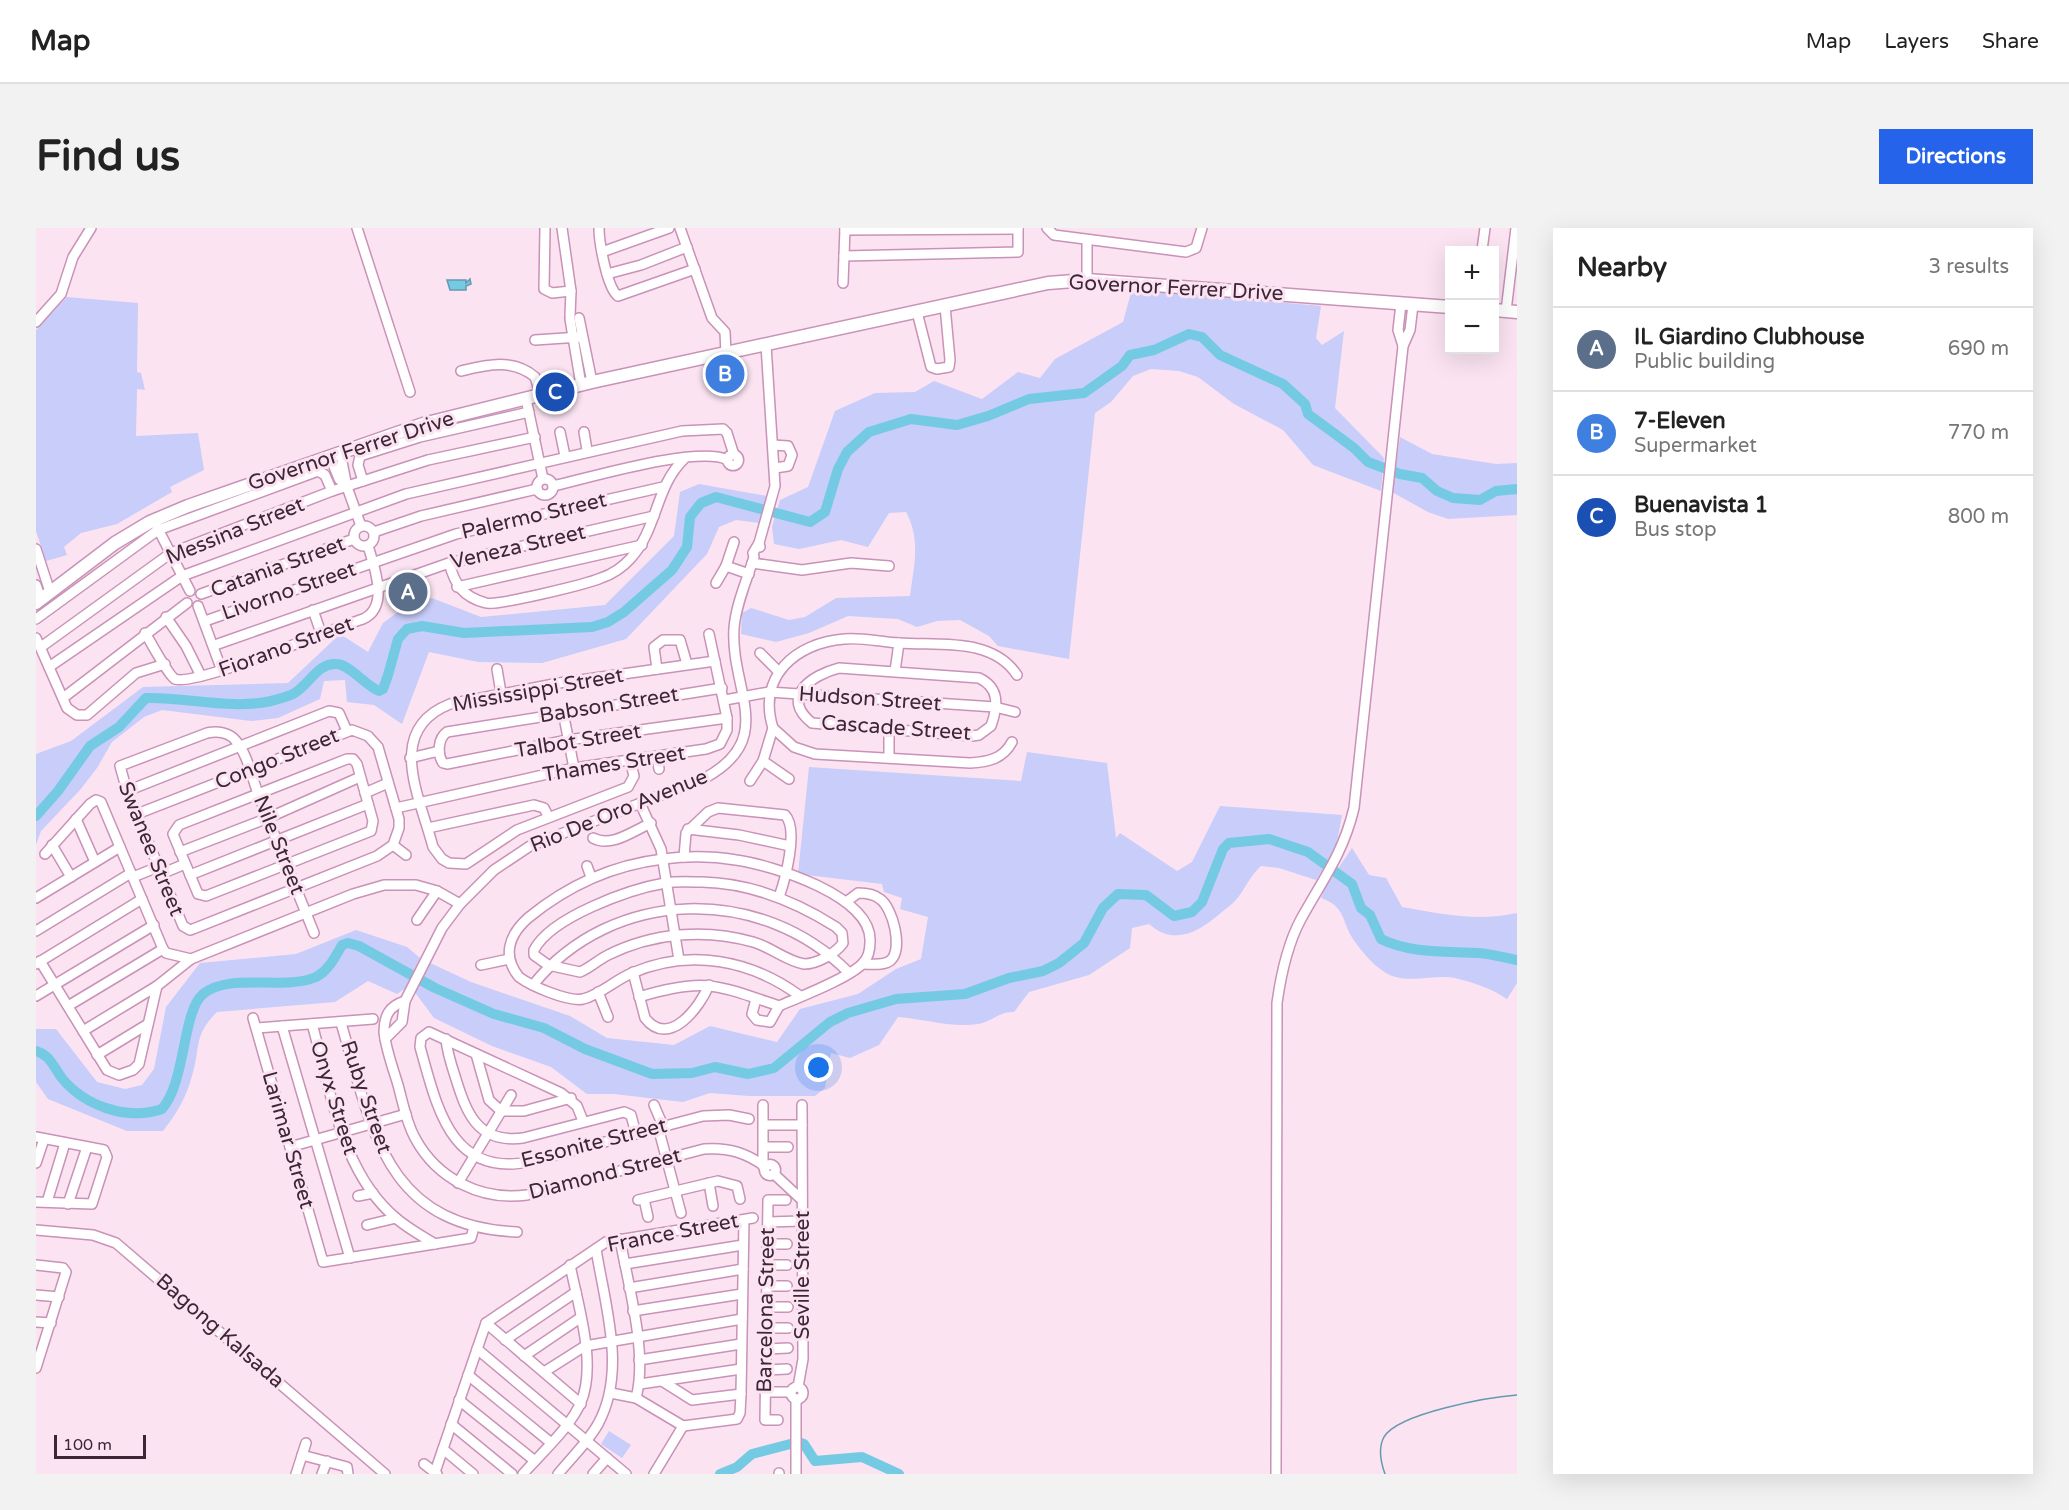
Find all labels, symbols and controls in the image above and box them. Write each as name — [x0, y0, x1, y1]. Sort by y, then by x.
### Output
text: Map — [30, 24, 90, 58]
text: Map — [1806, 29, 1851, 54]
text: Layers — [1884, 29, 1949, 54]
text: Share — [1982, 29, 2039, 54]
button: Directions — [1879, 129, 2033, 184]
text: Find us — [36, 131, 180, 182]
map controls — [1445, 246, 1499, 354]
button: + — [1445, 246, 1499, 300]
text: Nearby — [1577, 252, 1667, 283]
text: 3 results — [1929, 255, 2009, 279]
street label: Governor Ferrer Drive — [1068, 270, 1284, 306]
button: − — [1445, 300, 1499, 354]
text: IL Giardino Clubhouse — [1634, 324, 1864, 350]
text: A — [1589, 337, 1604, 361]
text: 690 m — [1948, 337, 2009, 361]
text: Public building — [1634, 350, 1775, 374]
pin: B — [706, 352, 744, 396]
pin: C — [536, 370, 574, 414]
street label: Governor Ferrer Drive — [245, 406, 457, 496]
text: 7-Eleven — [1634, 408, 1726, 434]
text: B — [1590, 421, 1603, 445]
text: 770 m — [1948, 421, 2009, 445]
text: Supermarket — [1634, 434, 1757, 458]
street label: Palermo Street — [459, 487, 609, 545]
street label: Messina Street — [162, 492, 308, 570]
text: Buenavista 1 — [1634, 492, 1768, 518]
text: C — [1590, 505, 1603, 529]
text: 800 m — [1948, 505, 2009, 529]
text: Bus stop — [1634, 518, 1717, 542]
street label: Veneza Street — [448, 519, 588, 575]
street label: Catania Street — [207, 531, 349, 603]
street label: Livorno Street — [219, 556, 359, 626]
pin: A — [388, 570, 428, 614]
street label: Fiorano Street — [215, 611, 357, 683]
street label: Mississippi Street — [450, 663, 626, 717]
street label: Babson Street — [538, 682, 680, 728]
street label: Hudson Street — [798, 682, 942, 716]
street label: Cascade Street — [820, 710, 972, 746]
street label: Talbot Street — [513, 719, 643, 763]
street label: Congo Street — [211, 723, 343, 795]
street label: Thames Street — [541, 740, 687, 788]
street label: Rio De Oro Avenue — [527, 764, 711, 858]
street label: Swanee Street — [113, 778, 189, 920]
street label: Nile Street — [248, 792, 310, 898]
street label: Ruby Street — [335, 1037, 397, 1157]
street label: Onyx Street — [305, 1038, 363, 1158]
your location — [804, 1053, 833, 1082]
street label: Larimar Street — [256, 1068, 320, 1212]
street label: Essonite Street — [518, 1113, 670, 1173]
street label: Diamond Street — [526, 1143, 684, 1205]
street label: France Street — [605, 1208, 741, 1258]
street label: Seville Street — [790, 1211, 815, 1339]
street label: Barcelona Street — [752, 1227, 780, 1393]
street label: Bagong Kalsada — [151, 1268, 289, 1394]
scale bar — [54, 1432, 146, 1460]
text: 100 m — [63, 1435, 112, 1455]

